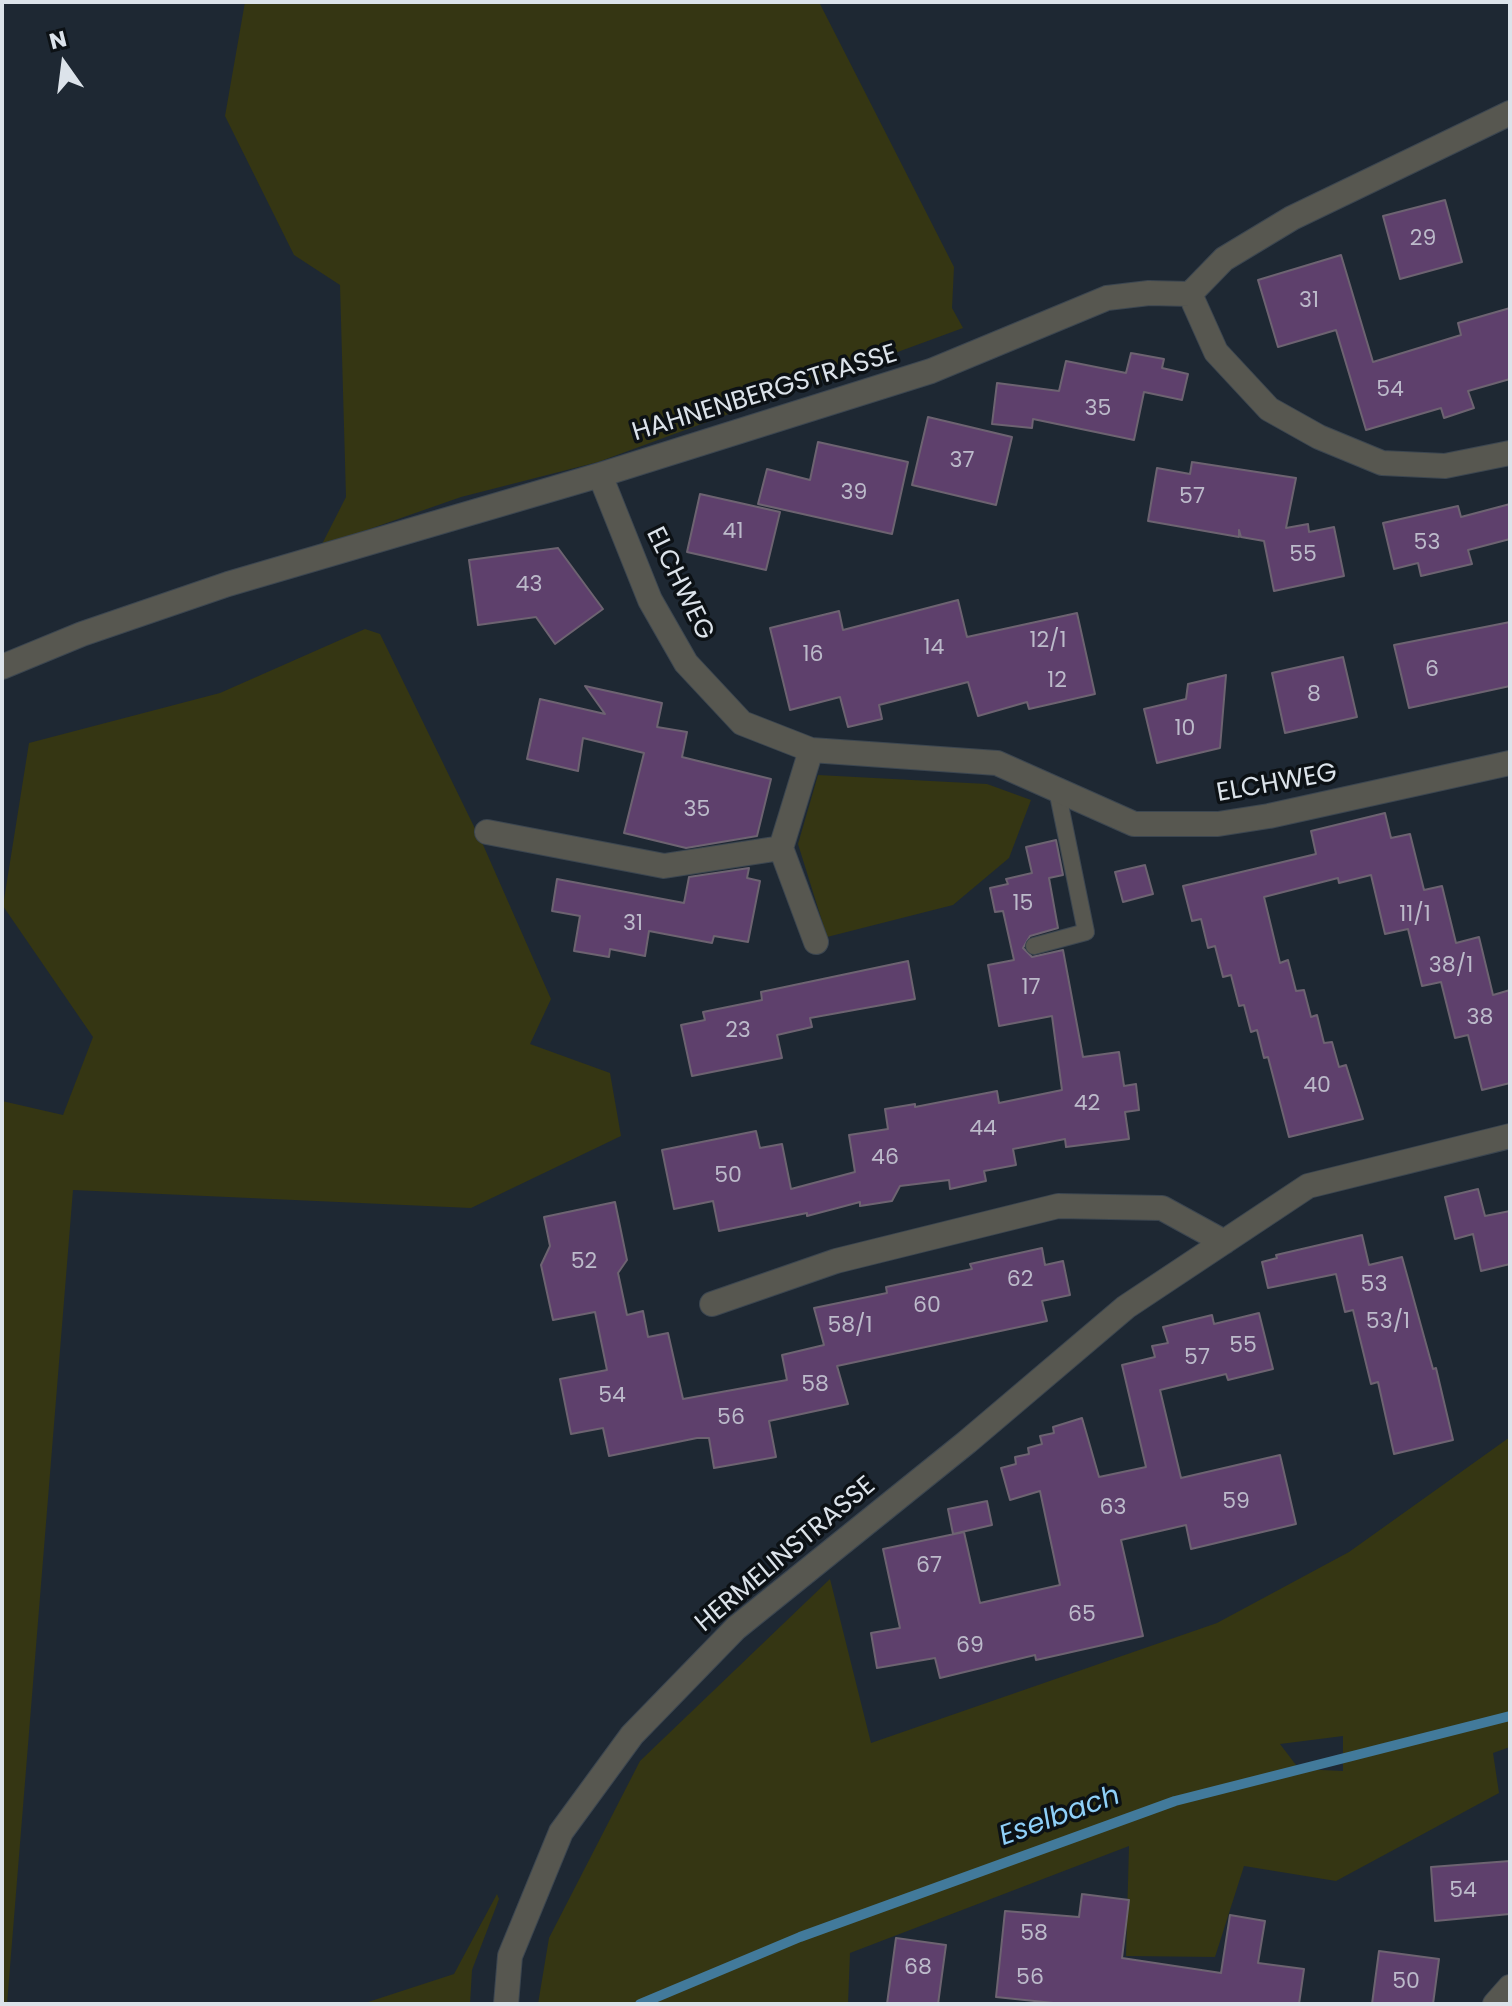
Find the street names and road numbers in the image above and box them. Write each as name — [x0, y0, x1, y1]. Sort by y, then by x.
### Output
street label: HAHNENBERGSTRASSE — [629, 339, 901, 449]
street label: ELCHWEG — [638, 523, 720, 645]
street label: ELCHWEG — [1214, 758, 1340, 810]
street label: HERMELINSTRASSE — [690, 1471, 882, 1639]

